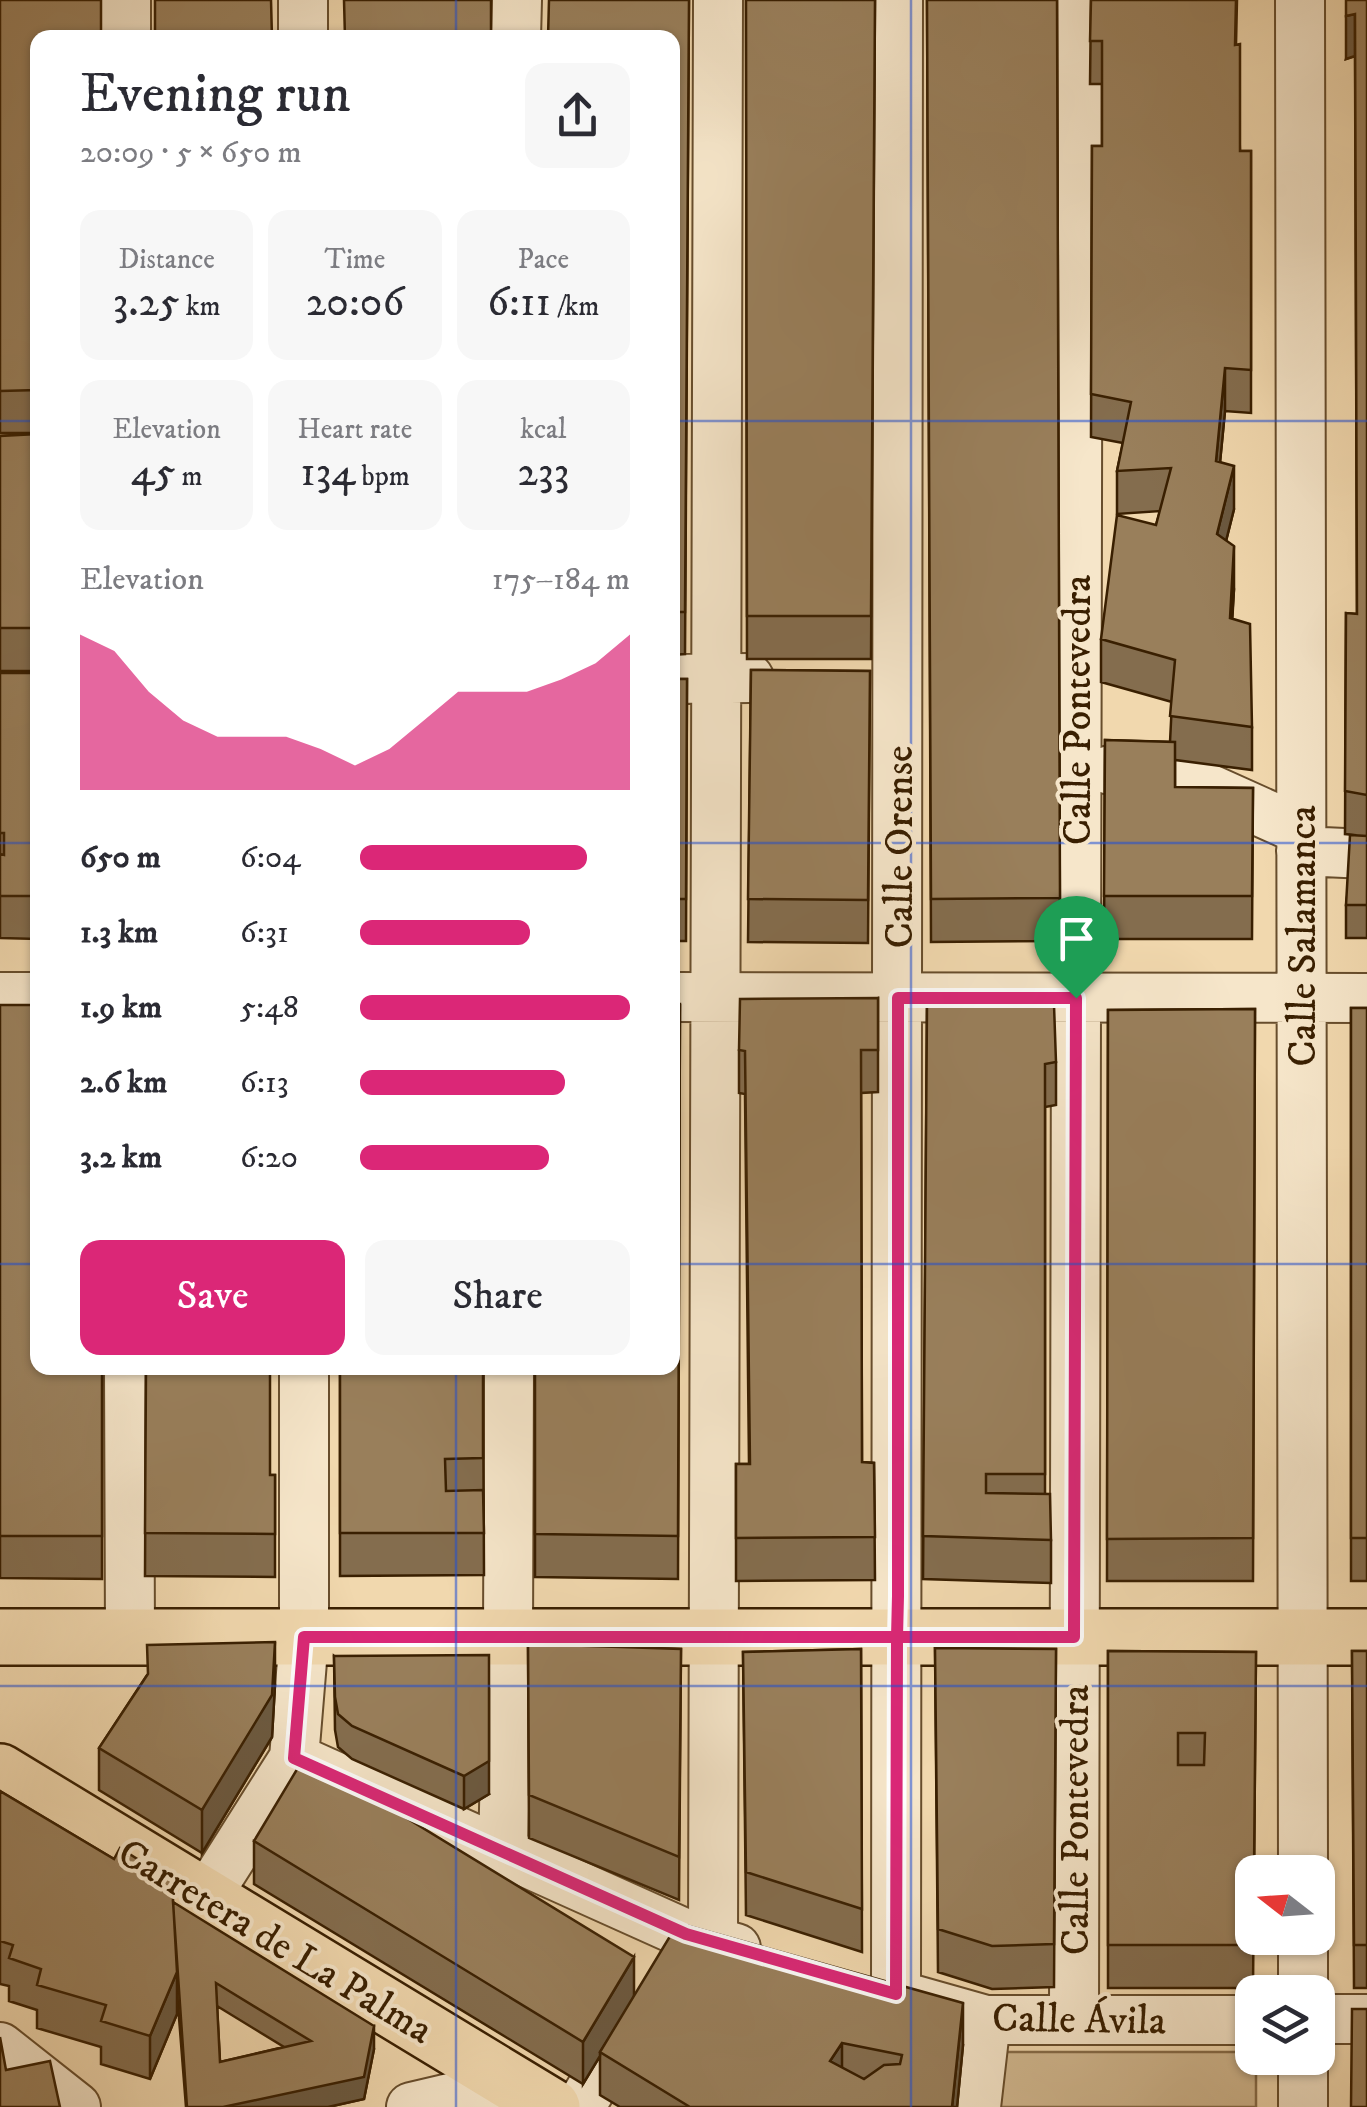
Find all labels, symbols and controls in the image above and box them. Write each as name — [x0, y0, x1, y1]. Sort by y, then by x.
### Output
text: Evening run — [80, 61, 351, 130]
button: share — [525, 63, 630, 168]
text: 20:09 · 5 × 650 m — [80, 133, 301, 173]
text: Distance — [118, 242, 215, 277]
text: Time — [325, 242, 385, 277]
text: Pace — [517, 242, 569, 277]
text: 3.25 — [113, 277, 180, 329]
text: 20:06 — [306, 277, 404, 329]
text: 6:11 — [487, 277, 551, 329]
text: km — [180, 289, 221, 324]
text: /km — [551, 289, 599, 324]
text: Elevation — [112, 412, 221, 447]
text: Heart rate — [298, 412, 412, 447]
text: kcal — [520, 412, 566, 447]
text: 45 — [131, 447, 176, 499]
text: 134 — [300, 447, 356, 499]
text: 233 — [517, 447, 569, 499]
text: m — [176, 459, 203, 494]
text: bpm — [356, 459, 410, 494]
text: Elevation — [80, 560, 204, 600]
text: 175–184 m — [492, 560, 630, 600]
street label: Calle Pontevedra — [1054, 575, 1104, 845]
street label: Calle Orense — [876, 745, 926, 949]
street label: Calle Salamanca — [1279, 805, 1329, 1067]
text: 650 m — [80, 838, 161, 878]
text: 6:04 — [240, 838, 301, 878]
pin — [1034, 896, 1119, 999]
icon: arrive — [1049, 911, 1104, 966]
text: 1.3 km — [80, 913, 158, 953]
text: 6:31 — [240, 913, 289, 953]
text: 1.9 km — [80, 988, 162, 1028]
text: 5:48 — [240, 988, 299, 1028]
text: 2.6 km — [80, 1063, 167, 1103]
text: 6:13 — [240, 1063, 289, 1103]
text: 3.2 km — [80, 1138, 162, 1178]
text: 6:20 — [240, 1138, 298, 1178]
button: Save — [80, 1240, 345, 1355]
button: Share — [365, 1240, 630, 1355]
street label: Calle Pontevedra — [1052, 1685, 1102, 1955]
street label: Carretera de La Palma — [108, 1829, 441, 2056]
north arrow — [1235, 1855, 1335, 1955]
map controls — [1235, 1855, 1335, 2075]
button: layers — [1235, 1975, 1335, 2075]
street label: Calle Ávila — [991, 1993, 1167, 2048]

